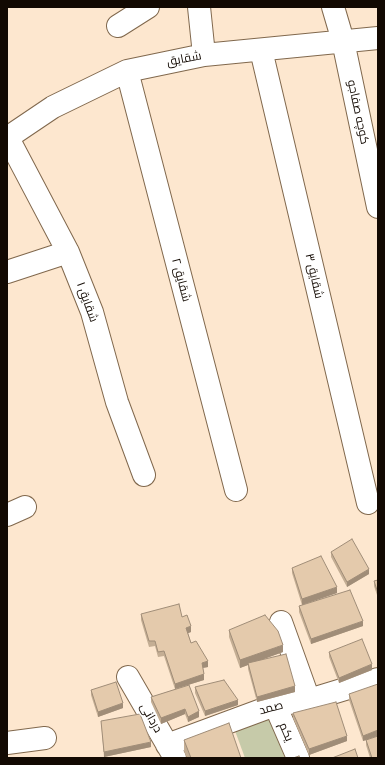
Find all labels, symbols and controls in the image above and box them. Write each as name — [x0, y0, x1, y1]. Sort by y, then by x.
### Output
street label: شقایق — [165, 49, 203, 69]
street label: کوچه صفاجو — [344, 78, 372, 146]
street label: شقایق ۳ — [302, 252, 326, 300]
street label: شقایق ۲ — [168, 257, 194, 303]
street label: شقایق ۱ — [73, 280, 101, 324]
street label: صمد — [257, 698, 285, 718]
street label: دردانی — [137, 701, 165, 735]
street label: یکم — [276, 720, 296, 744]

